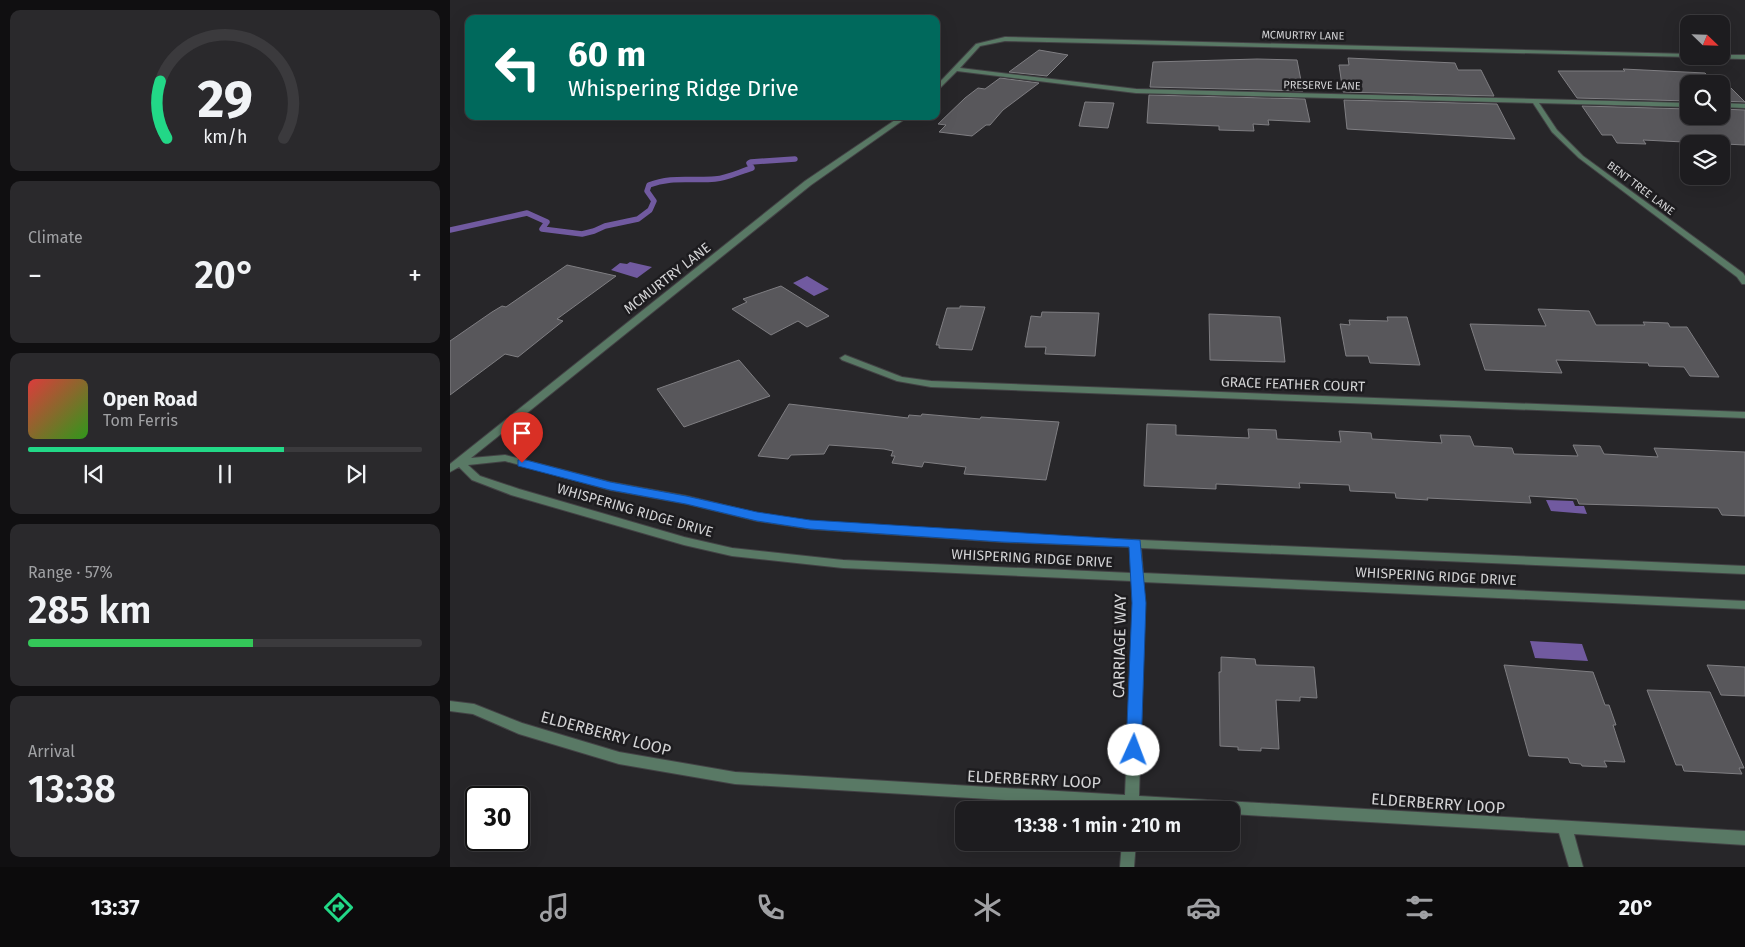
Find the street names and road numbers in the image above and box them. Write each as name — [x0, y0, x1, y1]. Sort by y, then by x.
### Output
street label: MCMURTRY LANE — [1261, 28, 1345, 43]
street label: PRESERVE LANE — [1283, 78, 1361, 93]
street label: BENT TREE LANE — [1604, 159, 1677, 218]
street label: MCMURTRY LANE — [620, 239, 714, 318]
street label: GRACE FEATHER COURT — [1221, 373, 1366, 396]
street label: WHISPERING RIDGE DRIVE — [555, 480, 715, 541]
street label: WHISPERING RIDGE DRIVE — [951, 546, 1113, 571]
street label: WHISPERING RIDGE DRIVE — [1355, 564, 1517, 589]
street label: CARRIAGE WAY — [1109, 593, 1130, 698]
street label: ELDERBERRY LOOP — [539, 707, 673, 760]
street label: ELDERBERRY LOOP — [967, 767, 1101, 792]
street label: ELDERBERRY LOOP — [1370, 789, 1505, 818]

